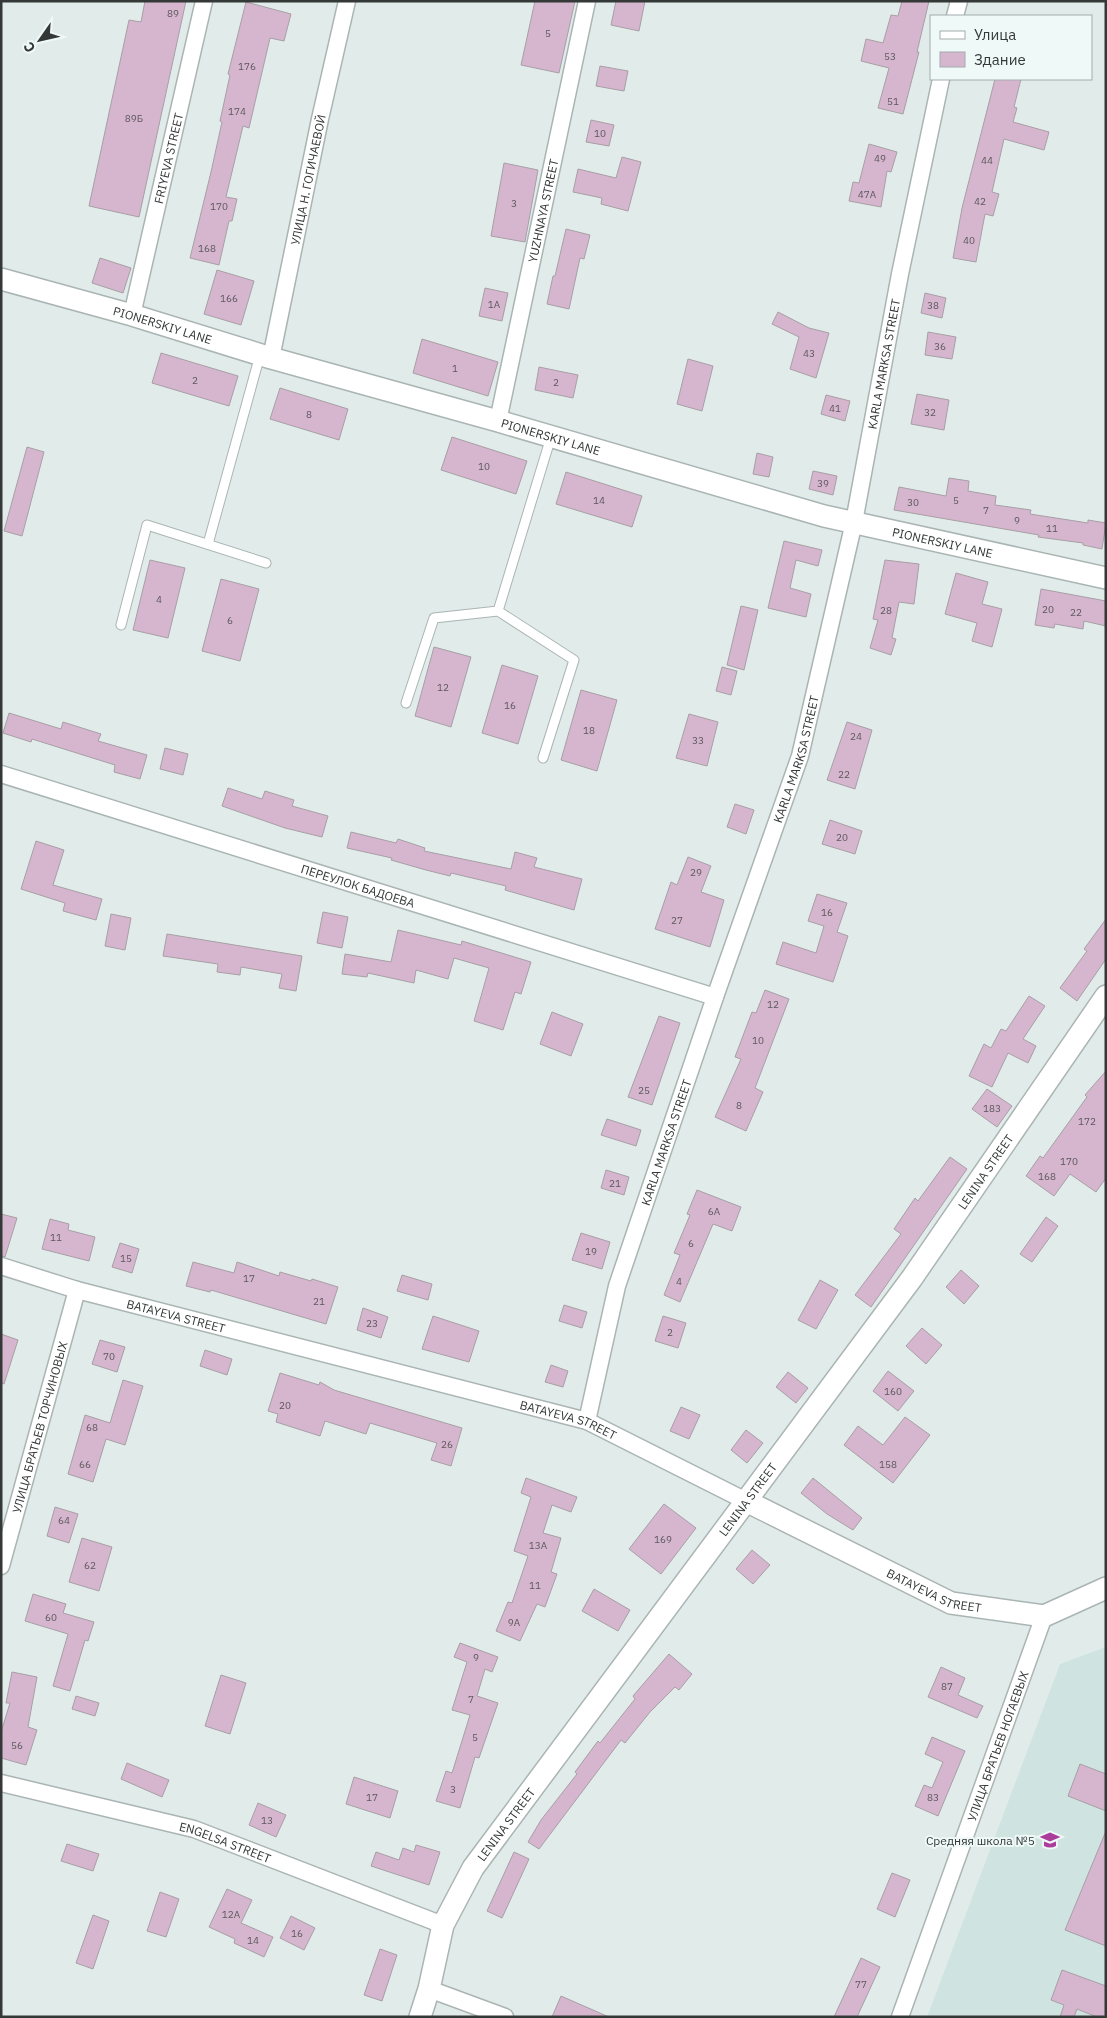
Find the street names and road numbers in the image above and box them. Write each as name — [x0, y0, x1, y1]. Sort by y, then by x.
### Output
street label: FRIYEVA STREET — [150, 111, 186, 205]
street label: УЛИЦА Н. ГОГИЧАЕВОЙ — [287, 113, 328, 246]
street label: YUZHNAYA STREET — [524, 157, 561, 264]
street label: KARLA MARKSA STREET — [864, 297, 903, 430]
street label: PIONERSKIY LANE — [112, 303, 214, 347]
street label: PIONERSKIY LANE — [500, 415, 602, 458]
street label: PIONERSKIY LANE — [891, 524, 994, 560]
street label: KARLA MARKSA STREET — [770, 694, 821, 825]
street label: ПЕРЕУЛОК БАДОЕВА — [299, 861, 417, 910]
street label: KARLA MARKSA STREET — [637, 1077, 694, 1207]
street label: LENINA STREET — [954, 1131, 1016, 1212]
street label: BATAYEVA STREET — [125, 1296, 227, 1335]
street label: УЛИЦА БРАТЬЕВ ТОРЧИНОВЫХ — [8, 1339, 70, 1515]
street label: BATAYEVA STREET — [518, 1397, 619, 1442]
street label: LENINA STREET — [715, 1460, 780, 1539]
street label: BATAYEVA STREET — [884, 1565, 983, 1615]
street label: УЛИЦА БРАТЬЕВ НОГАЕВЫХ — [964, 1668, 1031, 1823]
street label: LENINA STREET — [473, 1784, 538, 1864]
street label: ENGELSA STREET — [178, 1818, 273, 1866]

